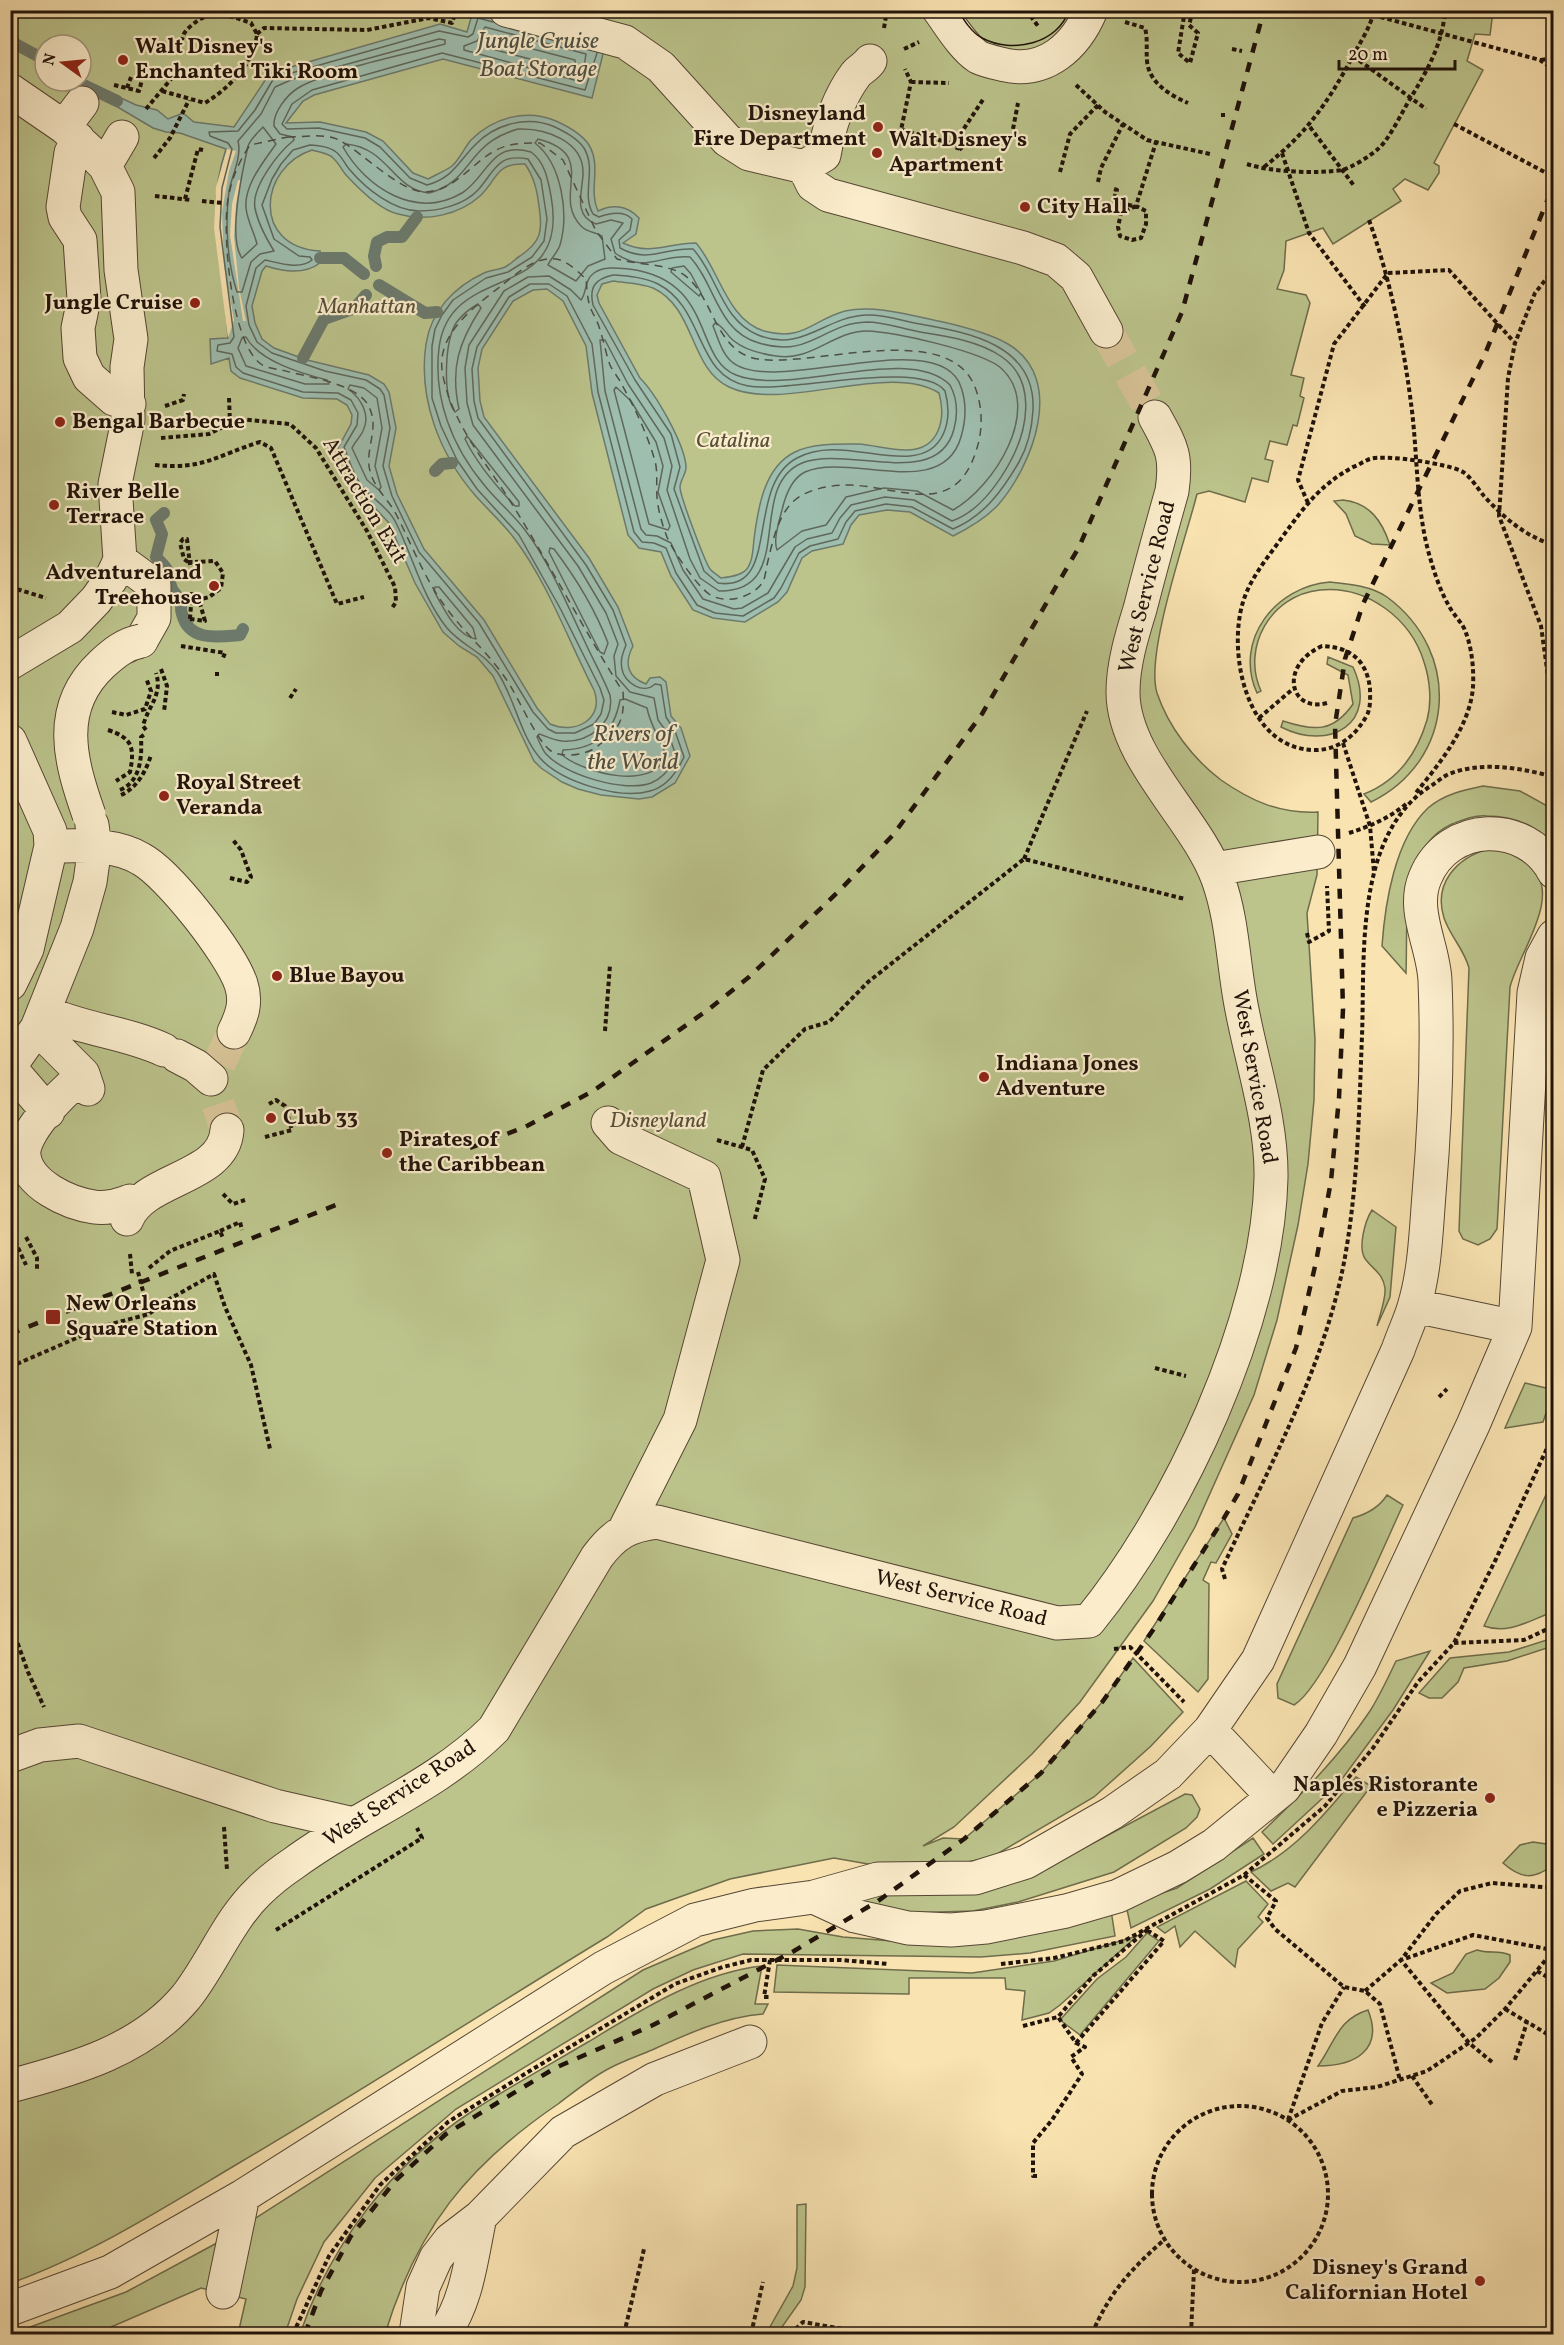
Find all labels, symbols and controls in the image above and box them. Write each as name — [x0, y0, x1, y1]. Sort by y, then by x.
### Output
water label: Jungle Cruise Boat Storage — [475, 25, 599, 87]
place label: Walt Disney's Enchanted Tiki Room — [135, 32, 358, 88]
north arrow — [33, 33, 93, 93]
scale bar — [1339, 33, 1454, 71]
text: 20 m — [1348, 43, 1388, 68]
text: N — [38, 51, 63, 68]
marker: Walt Disney's Enchanted Tiki Room — [116, 53, 130, 67]
place label: Disneyland Fire Department — [693, 99, 866, 155]
marker: Disneyland Fire Department — [871, 120, 885, 134]
place label: Walt Disney's Apartment — [889, 125, 1027, 181]
marker: Walt Disney's Apartment — [870, 146, 884, 160]
place label: City Hall — [1037, 192, 1128, 223]
marker: City Hall — [1018, 200, 1032, 214]
place label: Jungle Cruise — [44, 288, 183, 319]
park label: Manhattan — [317, 292, 416, 323]
marker: Jungle Cruise — [188, 296, 202, 310]
place label: Bengal Barbecue — [72, 407, 245, 438]
marker: Bengal Barbecue — [53, 415, 67, 429]
park label: Catalina — [696, 426, 770, 457]
street label: Attraction Exit — [314, 432, 414, 571]
place label: River Belle Terrace — [66, 477, 179, 533]
marker: River Belle Terrace — [47, 498, 61, 512]
street label: West Service Road — [1112, 498, 1184, 676]
place label: Adventureland Treehouse — [46, 558, 202, 614]
marker: Adventureland Treehouse — [207, 579, 221, 593]
water label: Rivers of the World — [587, 718, 679, 780]
place label: Royal Street Veranda — [176, 768, 301, 824]
marker: Royal Street Veranda — [157, 789, 171, 803]
place label: Blue Bayou — [289, 961, 404, 992]
marker: Blue Bayou — [270, 969, 284, 983]
street label: West Service Road — [1223, 987, 1285, 1167]
place label: Indiana Jones Adventure — [996, 1049, 1139, 1105]
marker: Indiana Jones Adventure — [977, 1070, 991, 1084]
place label: Club 33 — [283, 1103, 358, 1134]
park label: Disneyland — [610, 1106, 707, 1137]
marker: Club 33 — [264, 1111, 278, 1125]
place label: Pirates of the Caribbean — [399, 1125, 545, 1181]
marker: Pirates of the Caribbean — [380, 1146, 394, 1160]
place label: New Orleans Square Station — [66, 1289, 218, 1345]
marker: New Orleans Square Station — [44, 1308, 62, 1326]
street label: West Service Road — [872, 1563, 1050, 1635]
street label: West Service Road — [317, 1733, 483, 1855]
place label: Naples Ristorante e Pizzeria — [1293, 1770, 1478, 1826]
marker: Naples Ristorante e Pizzeria — [1483, 1791, 1497, 1805]
place label: Disney's Grand Californian Hotel — [1285, 2253, 1468, 2309]
marker: Disney's Grand Californian Hotel — [1473, 2274, 1487, 2288]

